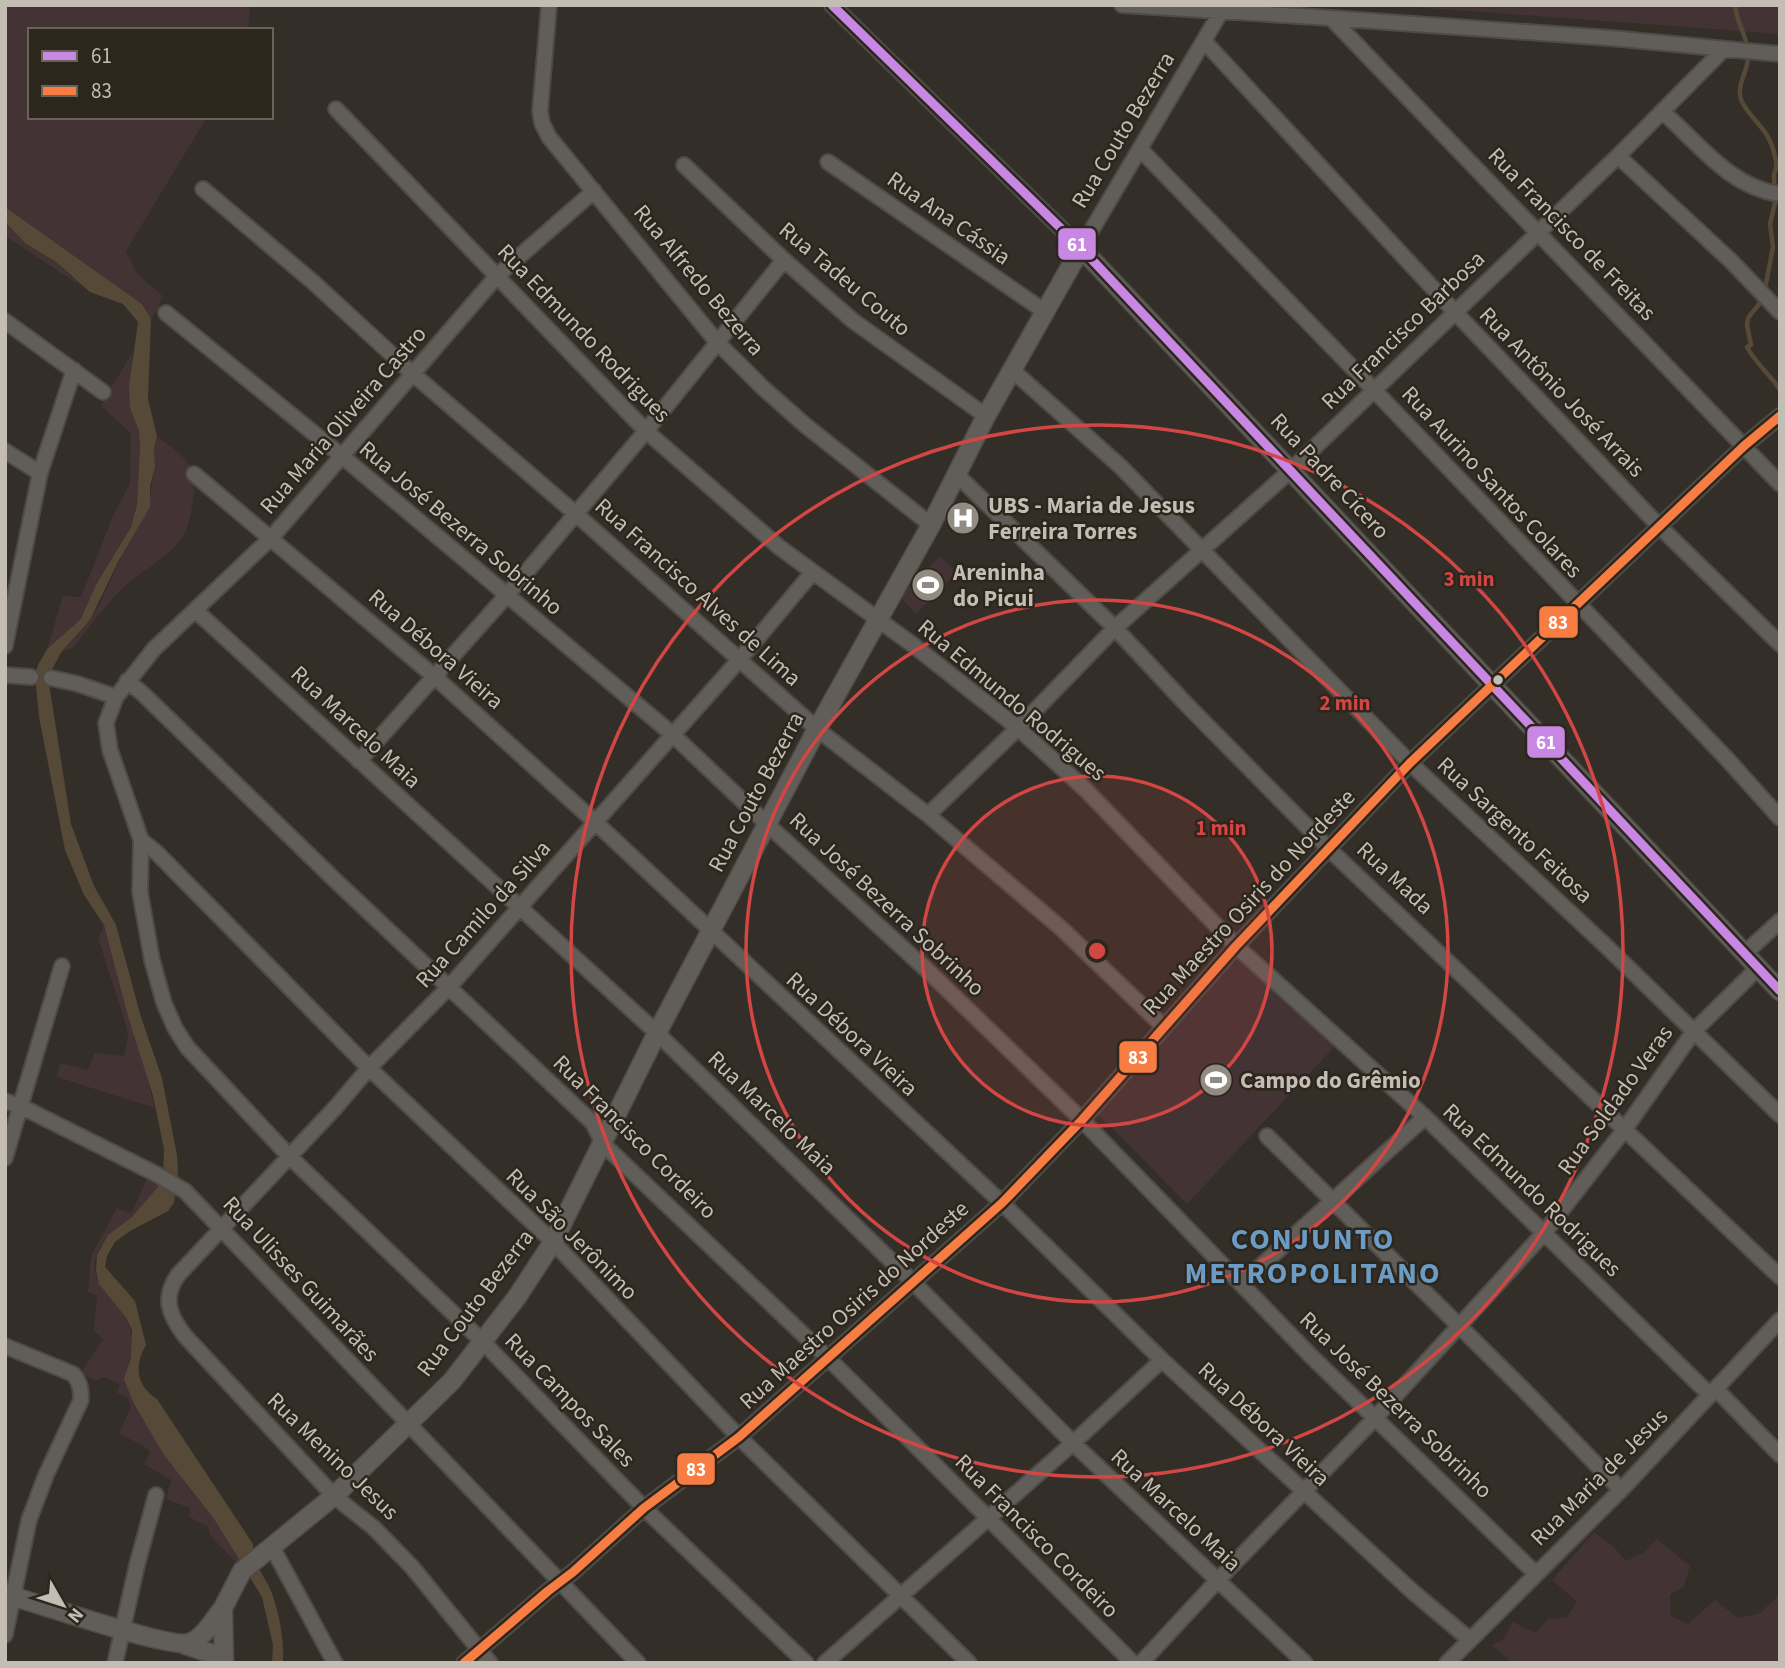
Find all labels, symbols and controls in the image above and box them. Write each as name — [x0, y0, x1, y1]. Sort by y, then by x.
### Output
legend — [28, 28, 273, 119]
text: 61 — [91, 41, 112, 71]
street label: Rua Couto Bezerra — [1063, 46, 1183, 214]
text: 83 — [91, 76, 112, 106]
street label: Rua Francisco de Freitas — [1480, 140, 1664, 328]
street label: Rua Ana Cássia — [880, 163, 1018, 273]
street label: Rua Alfredo Bezerra — [626, 197, 772, 363]
street label: Rua Tadeu Couto — [772, 214, 918, 344]
line badge: 61 — [1057, 227, 1097, 261]
text: 61 — [1067, 232, 1087, 259]
street label: Rua Edmundo Rodrigues — [490, 236, 678, 430]
street label: Rua Francisco Barbosa — [1314, 243, 1492, 417]
street label: Rua Antônio José Arrais — [1472, 299, 1652, 485]
street label: Rua Maria Oliveira Castro — [252, 319, 434, 521]
street label: Rua Aurino Santos Colares — [1394, 378, 1590, 586]
street label: Rua Padre Cícero — [1263, 405, 1397, 547]
street label: Rua José Bezerra Sobrinho — [352, 433, 570, 623]
place label: UBS - Maria de Jesus Ferreira Torres — [988, 489, 1195, 548]
street label: Rua Francisco Alves de Lima — [587, 490, 809, 694]
hospital icon: UBS - Maria de Jesus Ferreira Torres — [944, 499, 982, 537]
place label: Areninha do Picui — [952, 556, 1045, 615]
text: 3 min — [1443, 564, 1495, 594]
sports icon: Areninha do Picui — [909, 566, 947, 604]
street label: Rua Débora Vieira — [361, 581, 511, 717]
line badge: 83 — [1538, 605, 1579, 639]
text: 83 — [1548, 610, 1568, 637]
street label: Rua Edmundo Rodrigues — [910, 611, 1114, 789]
street label: Rua Marcelo Maia — [283, 658, 429, 796]
unlabelled marker — [1491, 673, 1505, 687]
text: 2 min — [1319, 688, 1371, 718]
street label: Rua Couto Bezerra — [700, 706, 812, 878]
line badge: 61 — [1526, 725, 1566, 759]
text: 61 — [1536, 730, 1556, 757]
street label: Rua Sargento Feitosa — [1430, 749, 1600, 911]
street label: Rua Maestro Osiris do Nordeste — [1135, 781, 1363, 1023]
street label: Rua José Bezerra Sobrinho — [782, 804, 992, 1004]
text: 1 min — [1195, 813, 1247, 843]
street label: Rua Camilo da Silva — [408, 833, 558, 995]
street label: Rua Mada — [1349, 834, 1441, 922]
centre of rings — [1085, 939, 1109, 963]
street label: Rua Débora Vieira — [779, 964, 925, 1104]
street label: Rua Soldado Veras — [1549, 1018, 1681, 1182]
line badge: 83 — [1118, 1040, 1158, 1074]
street label: Rua Marcelo Maia — [700, 1043, 844, 1183]
text: 83 — [1128, 1045, 1148, 1072]
street label: Rua Francisco Cordeiro — [545, 1047, 725, 1227]
sports icon: Campo do Grêmio — [1197, 1061, 1235, 1099]
place label: Campo do Grêmio — [1240, 1064, 1421, 1097]
street label: Rua Edmundo Rodrigues — [1435, 1096, 1629, 1284]
street label: Rua São Jerônimo — [498, 1160, 646, 1308]
street label: Rua Ulisses Guimarães — [215, 1189, 387, 1369]
street label: Rua Maestro Osiris do Nordeste — [732, 1193, 976, 1417]
district label: CONJUNTO METROPOLITANO — [1185, 1218, 1442, 1295]
street label: Rua Couto Bezerra — [408, 1222, 542, 1384]
street label: Rua José Bezerra Sobrinho — [1292, 1304, 1500, 1506]
street label: Rua Campos Sales — [497, 1325, 643, 1475]
street label: Rua Débora Vieira — [1191, 1354, 1337, 1494]
street label: Rua Menino Jesus — [260, 1384, 406, 1528]
street label: Rua Maria de Jesus — [1523, 1401, 1675, 1553]
street label: Rua Marcelo Maia — [1103, 1441, 1249, 1579]
street label: Rua Francisco Cordeiro — [947, 1446, 1127, 1626]
line badge: 83 — [676, 1452, 716, 1486]
text: 83 — [686, 1457, 706, 1484]
north arrow — [28, 1570, 98, 1640]
text: N — [61, 1601, 90, 1628]

